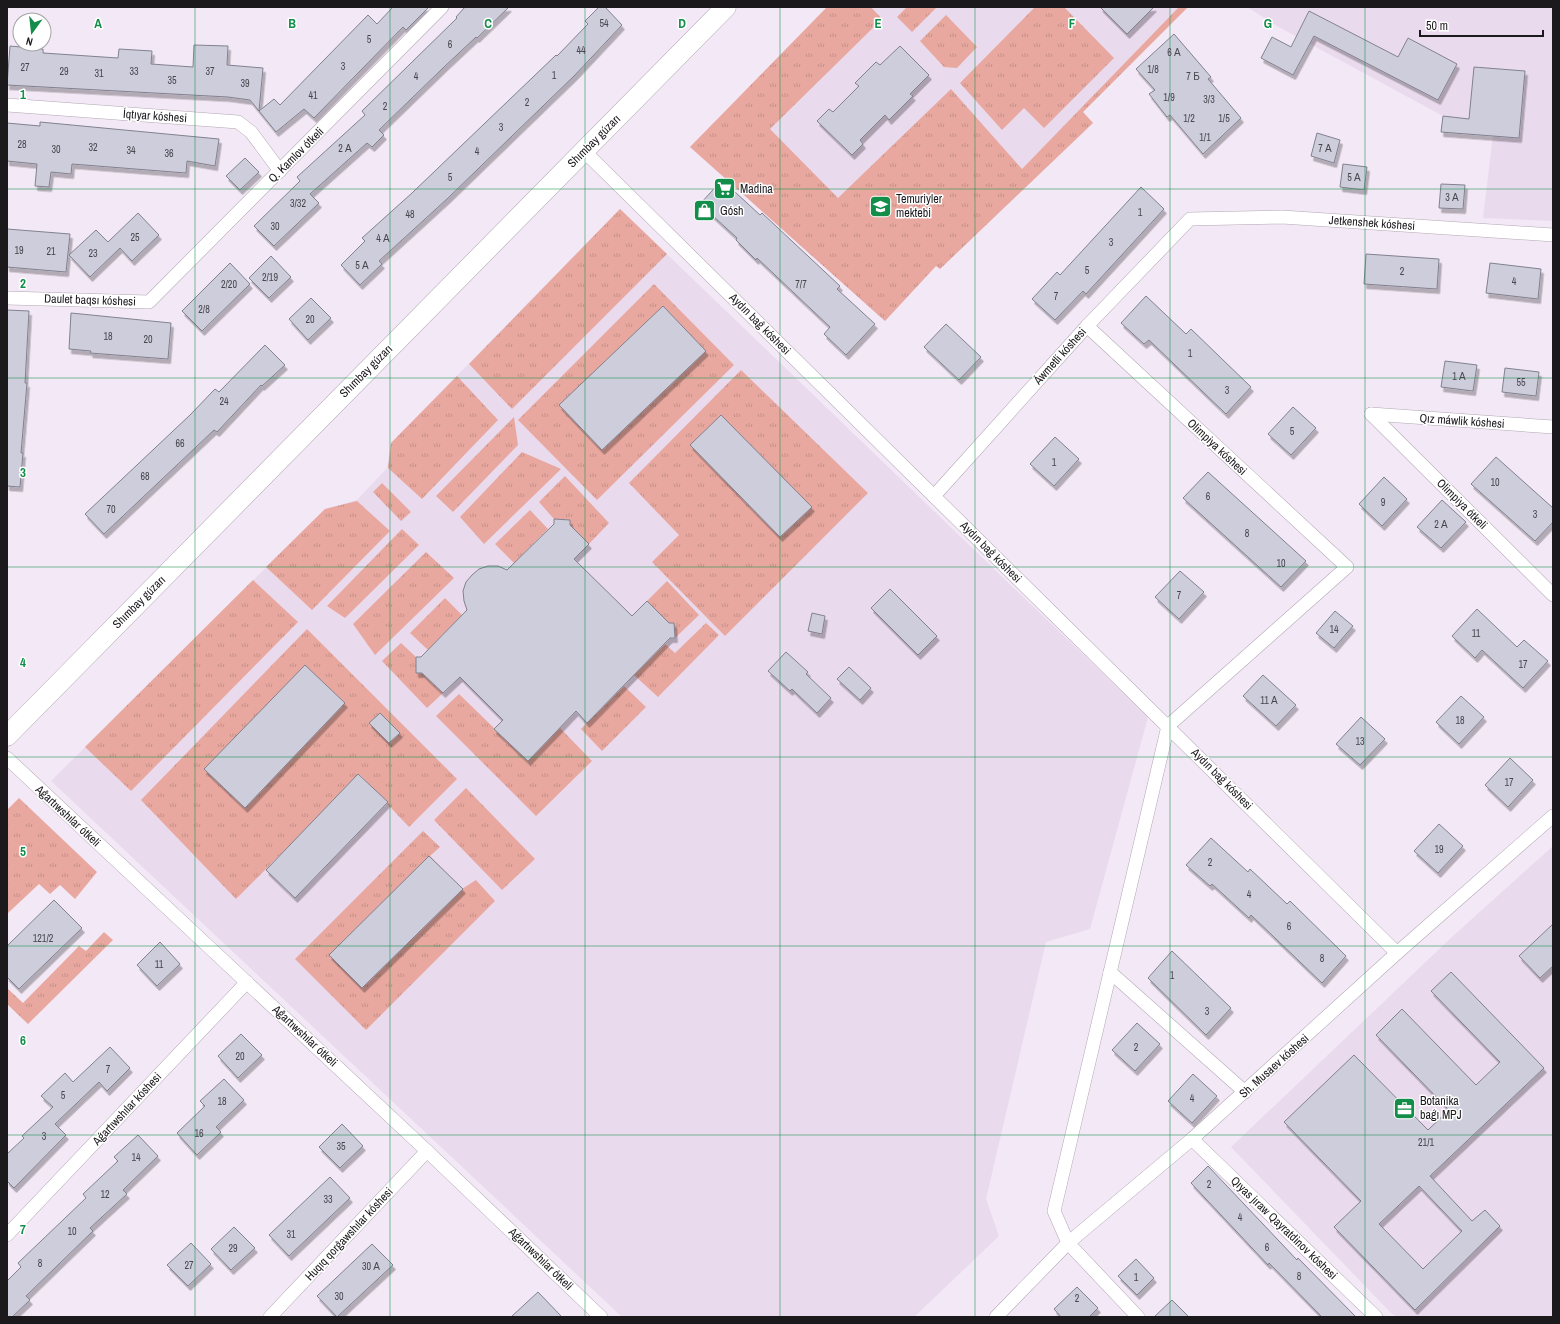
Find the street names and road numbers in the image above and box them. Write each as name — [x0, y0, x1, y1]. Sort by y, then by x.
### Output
street label: Íqtıyar kóshesi — [123, 106, 187, 126]
street label: Shımbay gúzarı — [564, 111, 624, 171]
street label: Q. Kamlov ótkeli — [265, 124, 327, 186]
street label: Jetkenshek kóshesi — [1328, 212, 1416, 234]
street label: Aydın baǵ kóshesi — [725, 289, 794, 358]
street label: Daulet baqsı kóshesi — [44, 290, 136, 310]
street label: Áwmetli kóshesi — [1029, 324, 1090, 389]
street label: Shımbay gúzarı — [336, 341, 396, 401]
street label: Qız máwlik kóshesi — [1419, 410, 1505, 432]
street label: Olimpiya kóshesi — [1184, 415, 1250, 479]
street label: Olimpiya ótkeli — [1433, 475, 1491, 533]
street label: Aydın baǵ kóshesi — [956, 517, 1025, 586]
street label: Shımbay gúzarı — [109, 572, 169, 632]
street label: Aydın baǵ kóshesi — [1187, 744, 1256, 813]
street label: Aǵartıwshılar ótkeli — [31, 781, 104, 850]
street label: Aǵartıwshılar ótkeli — [268, 1001, 341, 1070]
street label: Sh. Musaev kóshesi — [1236, 1030, 1312, 1102]
street label: Aǵartıwshılar kóshesi — [88, 1069, 165, 1150]
street label: Qıyas jıraw Qayratdinov kóshesi — [1227, 1173, 1341, 1283]
street label: Huqıq qorǵawshılar kóshesi — [302, 1184, 396, 1284]
street label: Aǵartıwshılar ótkeli — [505, 1223, 577, 1294]

